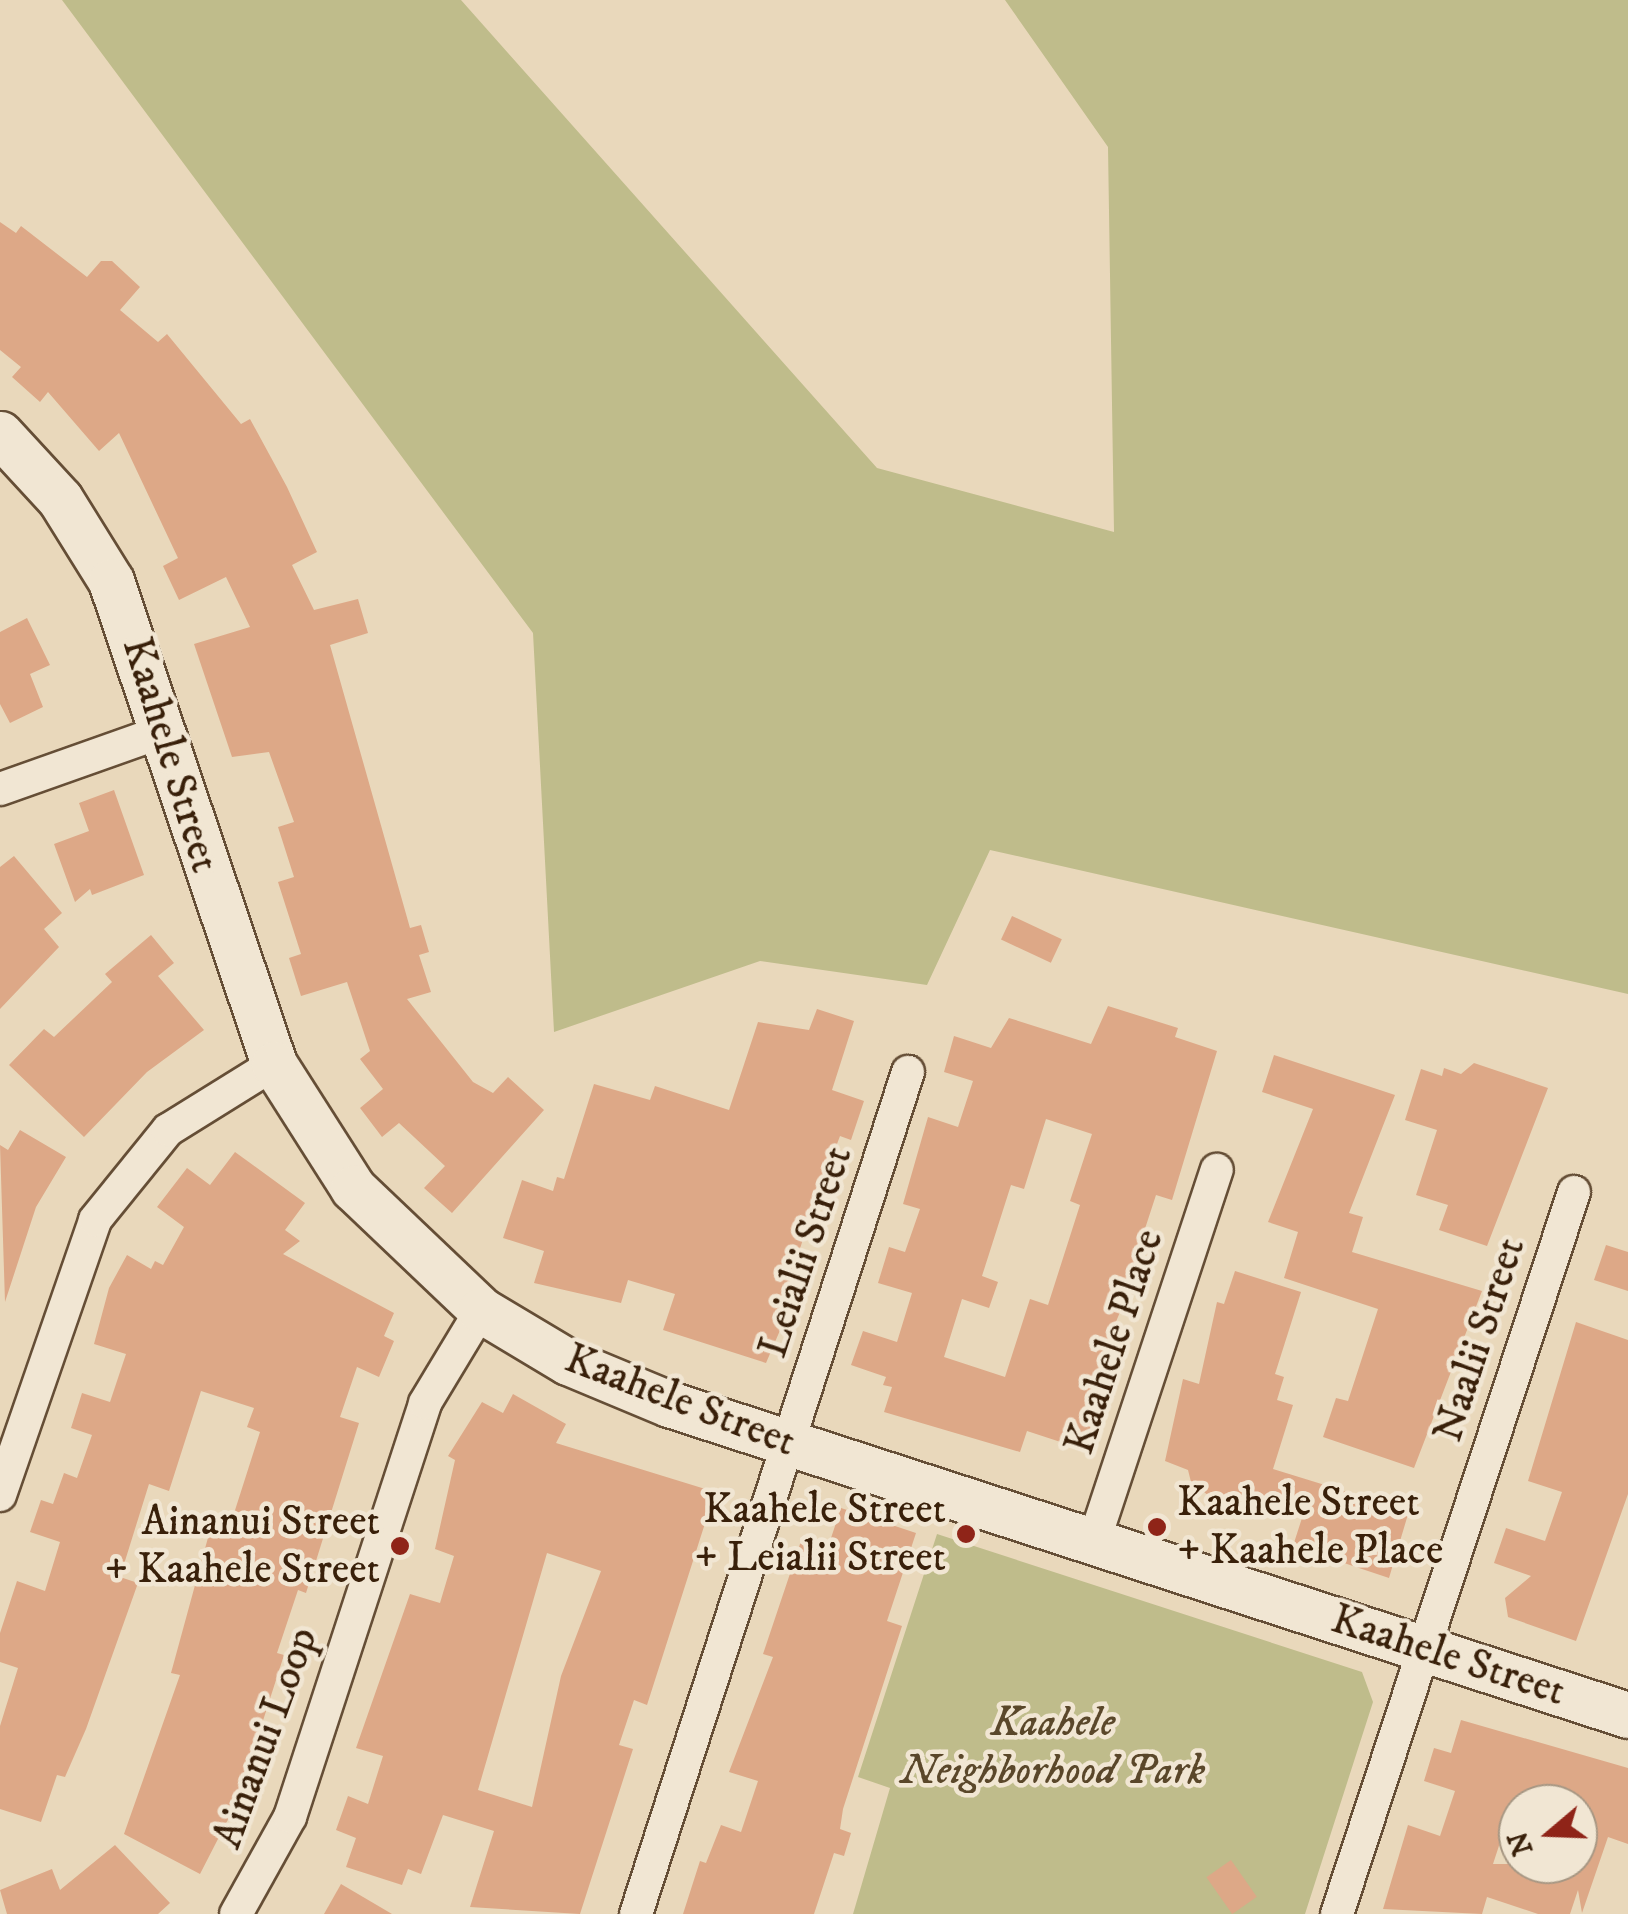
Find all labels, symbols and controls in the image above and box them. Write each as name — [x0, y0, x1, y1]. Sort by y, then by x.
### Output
street label: Kaahele Street — [110, 632, 230, 878]
street label: Leialii Street — [748, 1140, 864, 1364]
street label: Kaahele Place — [1055, 1223, 1175, 1461]
street label: Naalii Street — [1423, 1232, 1537, 1448]
street label: Kaahele Street — [558, 1334, 802, 1468]
place label: Kaahele Street + Kaahele Place — [1177, 1478, 1443, 1576]
place label: Kaahele Street + Leialii Street — [694, 1485, 946, 1584]
place label: Ainanui Street + Kaahele Street — [104, 1497, 380, 1595]
marker: Kaahele Street + Kaahele Place — [1146, 1516, 1168, 1538]
marker: Kaahele Street + Leialii Street — [955, 1523, 977, 1545]
marker: Ainanui Street + Kaahele Street — [389, 1535, 411, 1557]
street label: Kaahele Street — [1325, 1595, 1571, 1717]
street label: Ainanui Loop — [203, 1621, 329, 1855]
park label: Kaahele Neighborhood Park — [901, 1698, 1205, 1796]
north arrow — [1498, 1784, 1598, 1884]
text: N — [1501, 1827, 1541, 1860]

